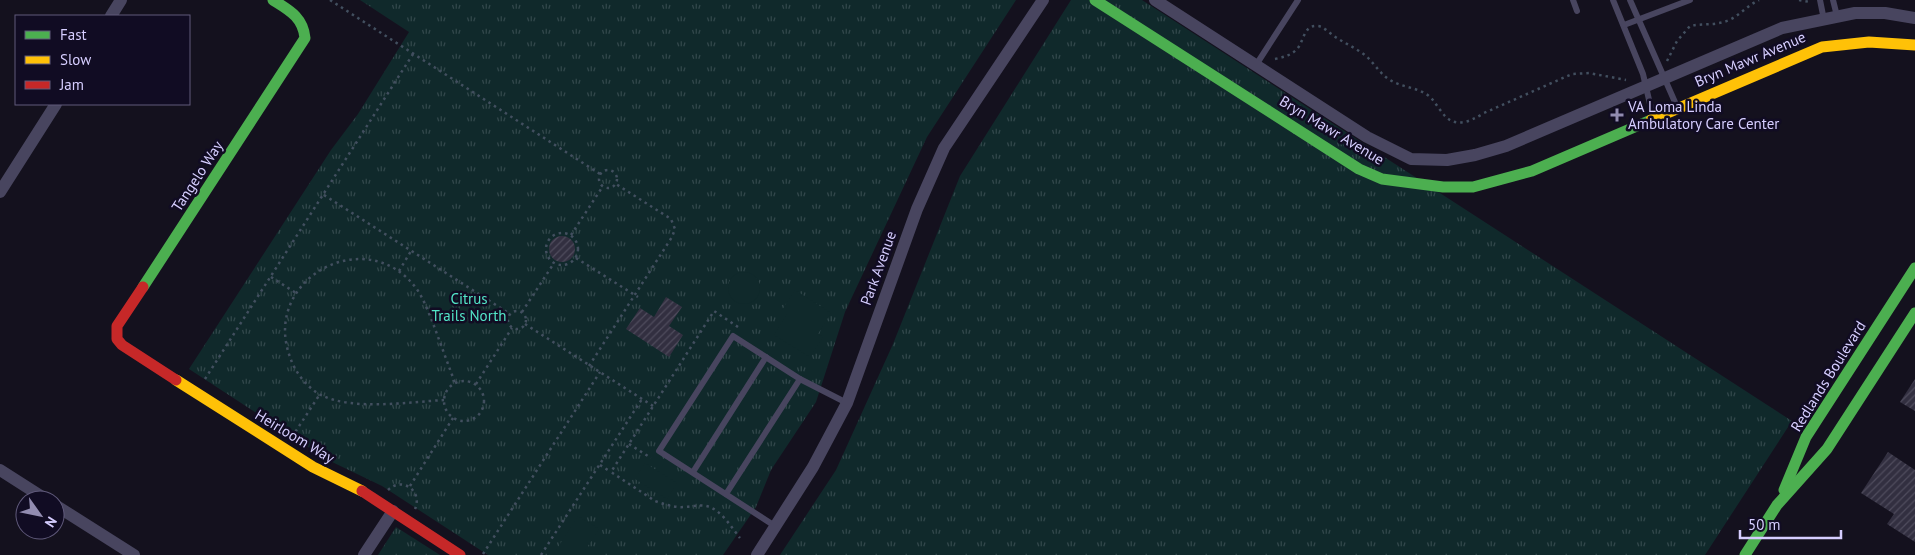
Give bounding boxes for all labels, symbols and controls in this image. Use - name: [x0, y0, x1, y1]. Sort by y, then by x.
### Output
- legend: [15, 15, 190, 105]
- text: Fast: [60, 25, 87, 44]
- street label: Bryn Mawr Avenue: [1692, 27, 1808, 91]
- text: Slow: [60, 50, 91, 69]
- text: Jam: [59, 75, 84, 94]
- street label: Bryn Mawr Avenue: [1276, 91, 1388, 169]
- place label: VA Loma Linda Ambulatory Care Center: [1627, 97, 1779, 133]
- marker: VA Loma Linda Ambulatory Care Center: [1610, 108, 1624, 122]
- street label: Tangelo Way: [167, 137, 227, 215]
- street label: Park Avenue: [856, 228, 900, 308]
- park label: Citrus Trails North: [432, 289, 507, 325]
- street label: Redlands Boulevard: [1786, 317, 1870, 435]
- street label: Heirloom Way: [252, 405, 338, 467]
- north arrow: [15, 490, 65, 540]
- scale bar: [1740, 508, 1841, 540]
- text: N: [41, 513, 61, 531]
- text: 50 m: [1748, 515, 1781, 534]

